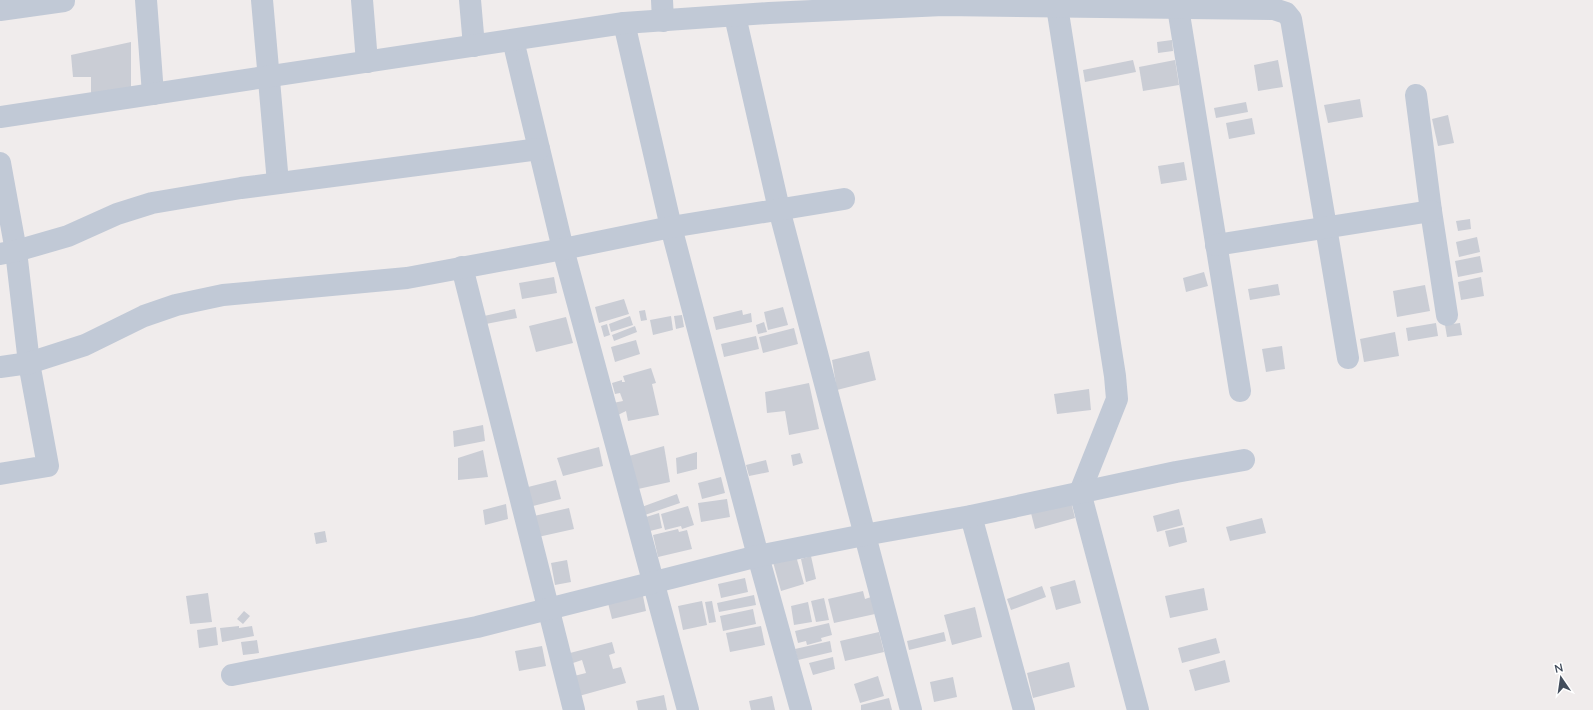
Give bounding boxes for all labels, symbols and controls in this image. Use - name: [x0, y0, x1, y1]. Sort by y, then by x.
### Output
- north arrow: [1541, 658, 1581, 698]
- text: N: [1553, 660, 1564, 675]

